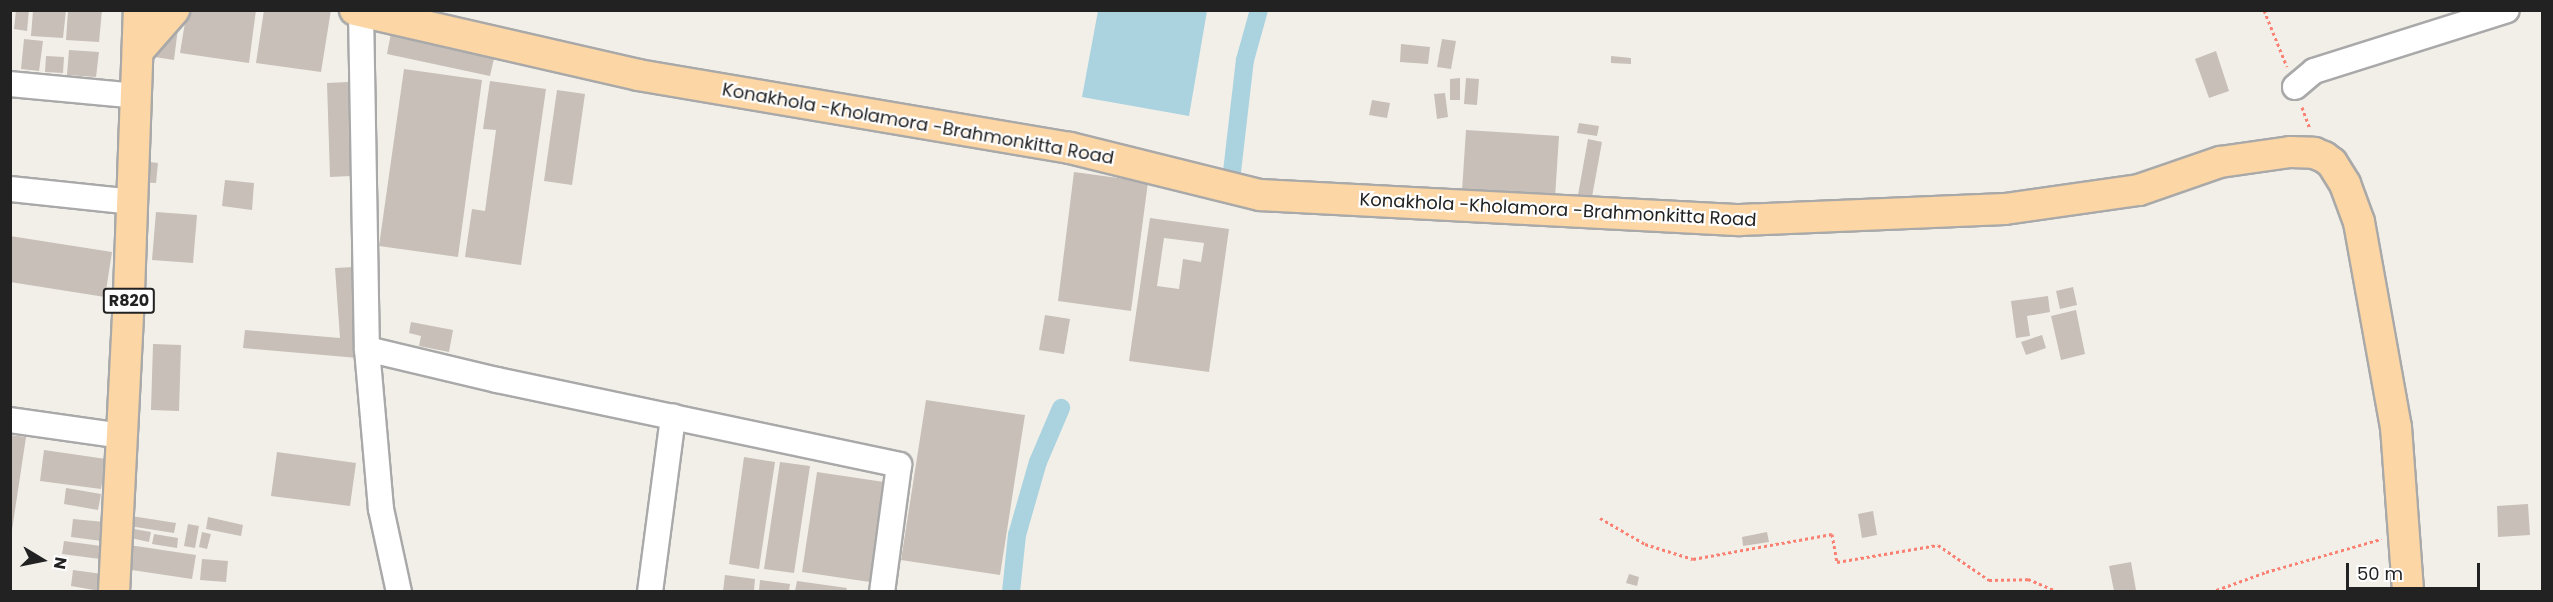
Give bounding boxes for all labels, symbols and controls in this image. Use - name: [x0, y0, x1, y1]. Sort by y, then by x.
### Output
- street label: Konakhola -Kholamora -Brahmonkitta Road: [720, 79, 1116, 169]
- street label: Konakhola -Kholamora -Brahmonkitta Road: [1359, 189, 1757, 231]
- road number: R820: [102, 288, 156, 314]
- north arrow: [12, 530, 72, 590]
- scale bar: [2349, 551, 2482, 589]
- text: N: [48, 555, 73, 571]
- text: 50 m: [2357, 561, 2403, 586]

